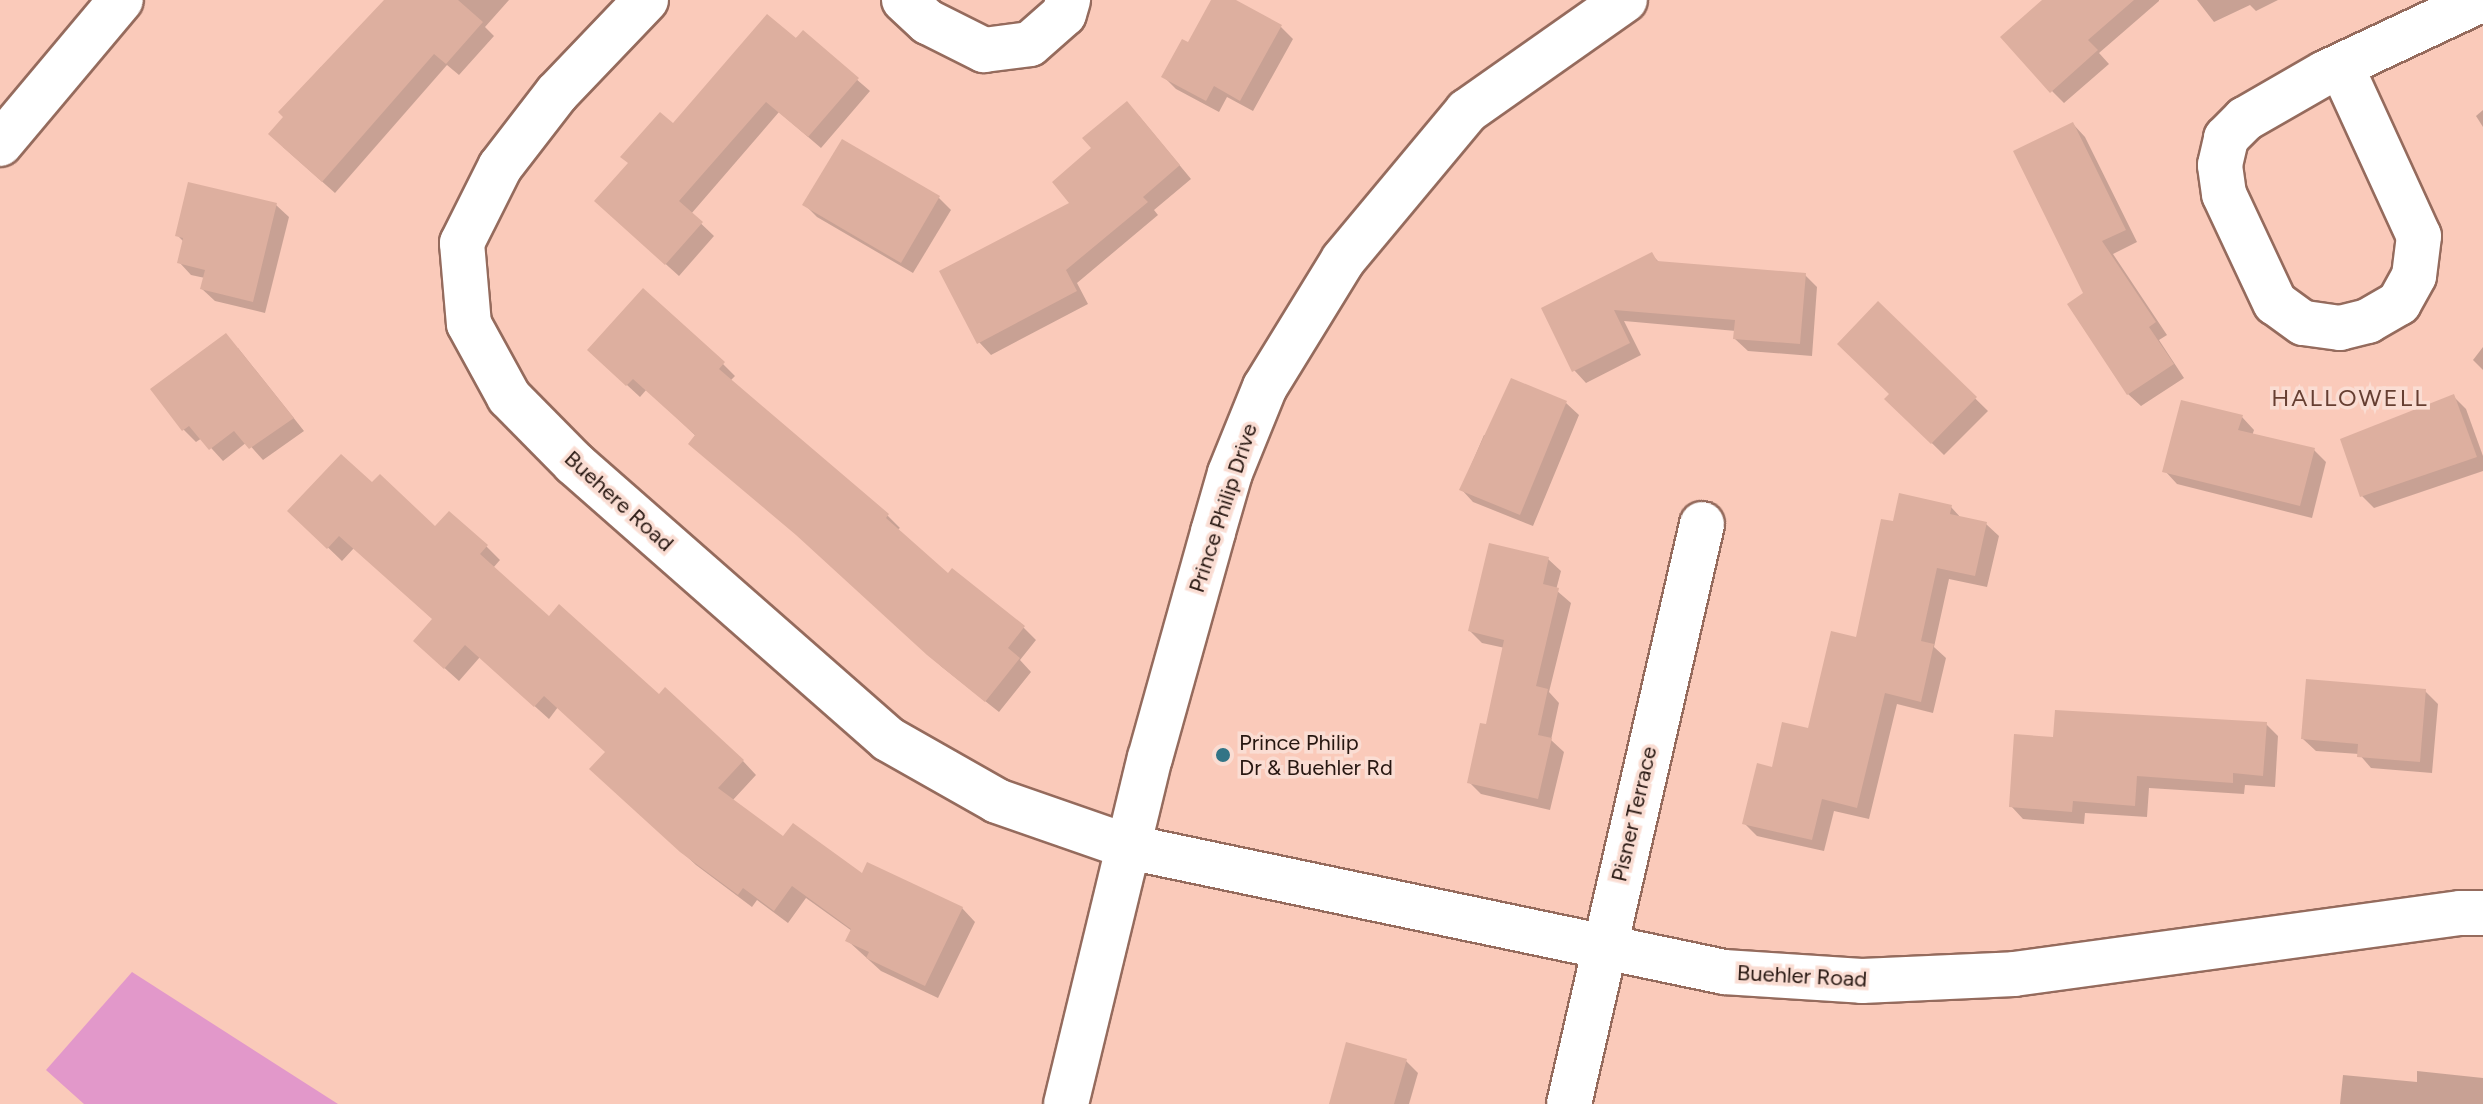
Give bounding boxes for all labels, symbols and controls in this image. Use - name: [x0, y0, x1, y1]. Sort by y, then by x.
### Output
- district label: HALLOWELL: [2271, 384, 2429, 412]
- street label: Prince Philip Drive: [1183, 420, 1263, 596]
- street label: Buehere Road: [559, 445, 679, 557]
- place label: Prince Philip Dr & Buehler Rd: [1239, 729, 1393, 780]
- street label: Pisner Terrace: [1606, 744, 1662, 884]
- marker: Prince Philip Dr & Buehler Rd: [1214, 746, 1232, 764]
- street label: Buehler Road: [1736, 959, 1868, 993]

